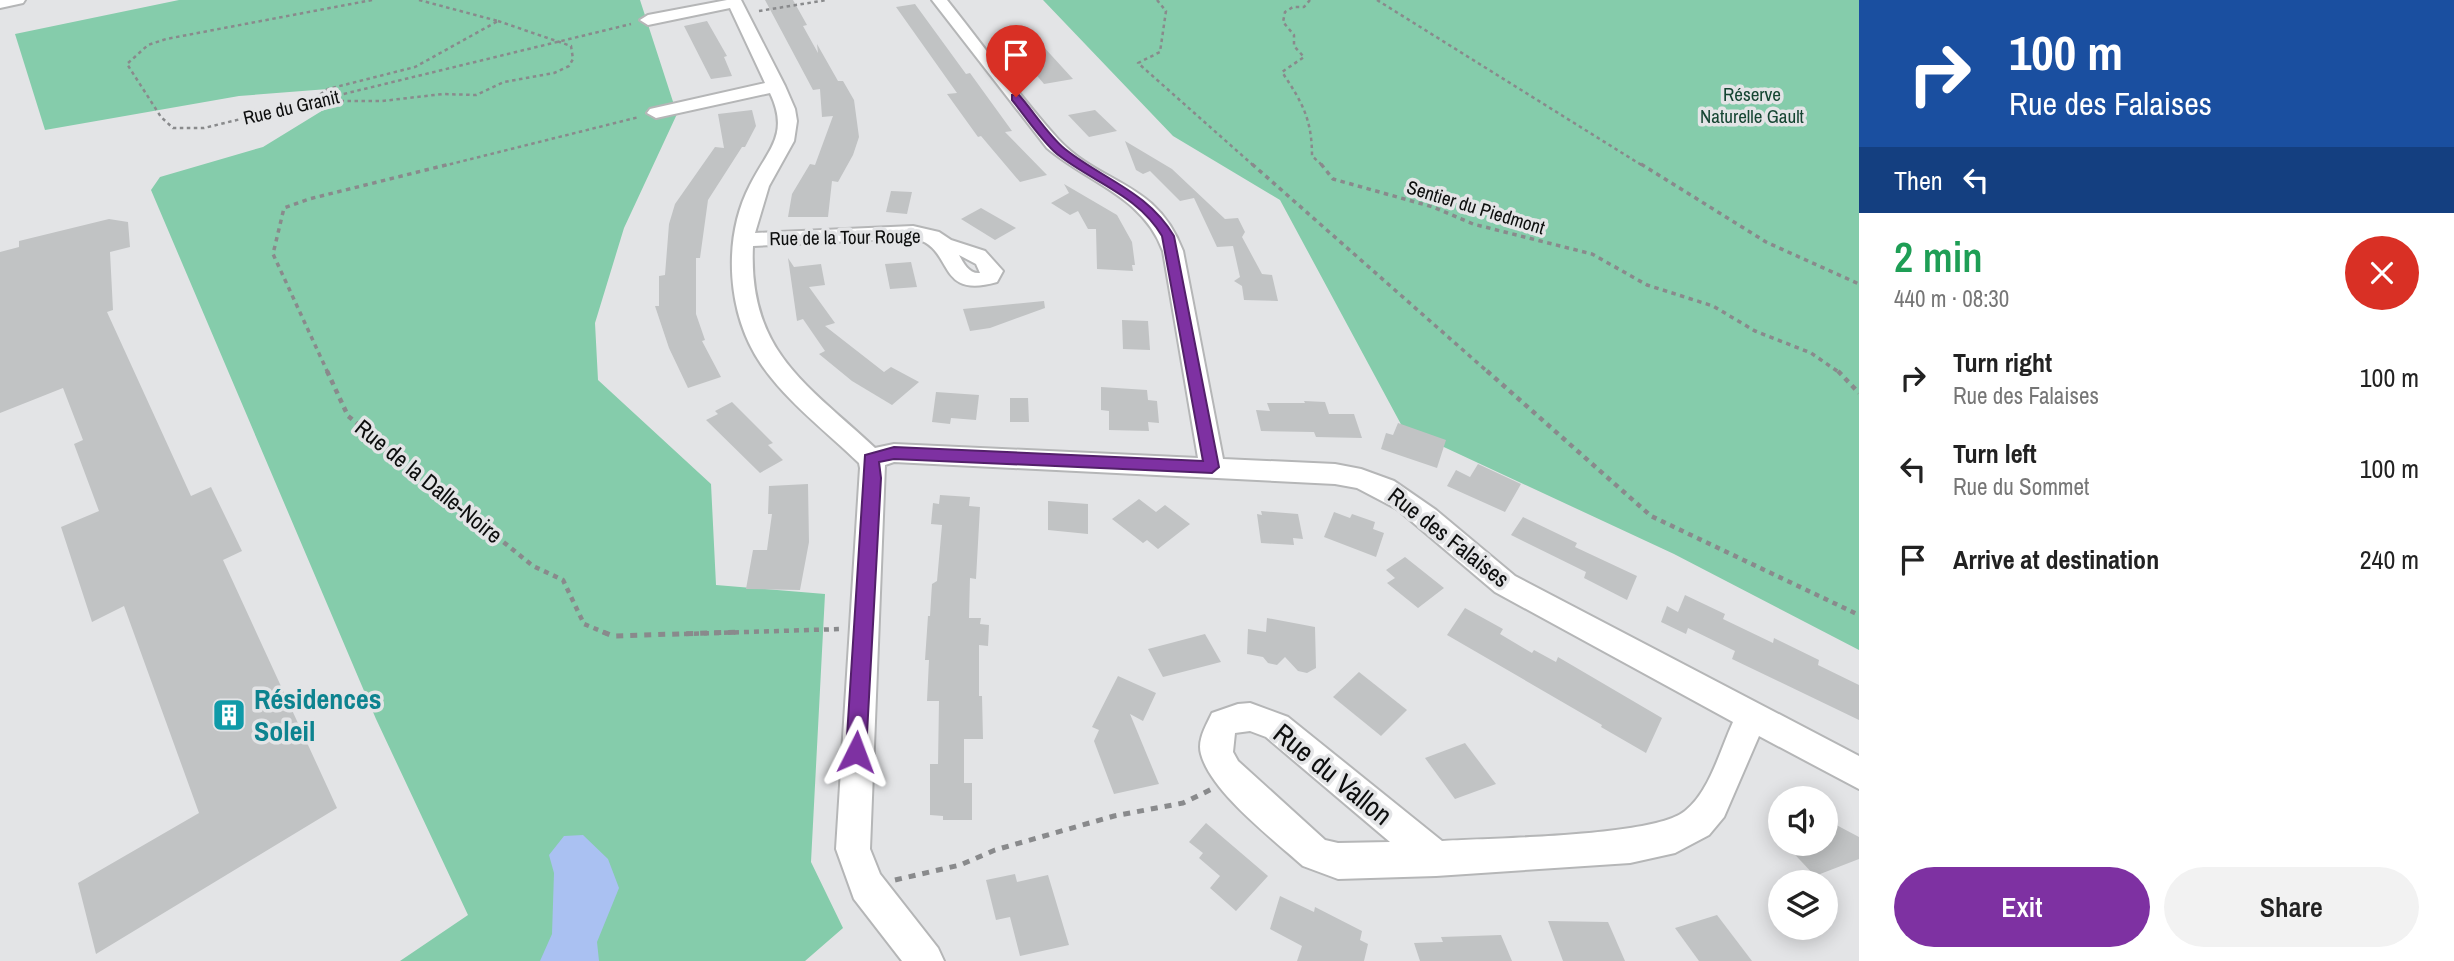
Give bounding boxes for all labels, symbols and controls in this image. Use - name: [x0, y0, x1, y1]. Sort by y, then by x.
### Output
- text: 100 m: [2009, 19, 2123, 85]
- pin: [986, 25, 1046, 97]
- icon: right: [1894, 28, 1985, 119]
- icon: arrive: [997, 36, 1035, 74]
- park label: Réserve Naturelle Gault: [1700, 81, 1805, 129]
- text: Rue des Falaises: [2009, 82, 2212, 125]
- street label: Rue du Granit: [240, 83, 342, 131]
- icon: left: [1957, 161, 1995, 199]
- text: Then: [1894, 163, 1943, 198]
- street label: Sentier du Piedmont: [1404, 174, 1549, 241]
- street label: Rue de la Tour Rouge: [769, 223, 921, 251]
- text: 2 min: [1894, 229, 1983, 285]
- button: close: [2345, 236, 2419, 310]
- text: 440 m · 08:30: [1894, 283, 2009, 314]
- text: Turn right: [1953, 345, 2052, 380]
- icon: right: [1894, 359, 1932, 397]
- text: 100 m: [2360, 360, 2419, 395]
- text: Rue des Falaises: [1953, 380, 2099, 411]
- street label: Rue de la Dalle-Noire: [349, 412, 509, 550]
- text: Turn left: [1953, 436, 2037, 471]
- icon: left: [1894, 450, 1932, 488]
- text: 100 m: [2360, 451, 2419, 486]
- text: Rue du Sommet: [1953, 471, 2089, 502]
- street label: Rue des Falaises: [1382, 480, 1516, 594]
- icon: arrive: [1894, 541, 1932, 579]
- text: Arrive at destination: [1953, 542, 2159, 577]
- text: 240 m: [2360, 542, 2419, 577]
- place label: Résidences Soleil: [254, 680, 382, 750]
- building icon: Résidences Soleil: [210, 696, 248, 734]
- street label: Rue du Vallon: [1266, 714, 1400, 834]
- position arrow: [819, 715, 893, 789]
- map controls: [1768, 786, 1838, 940]
- button: sound: [1768, 786, 1838, 856]
- button: Exit: [1894, 867, 2150, 947]
- button: Share: [2164, 867, 2419, 947]
- button: layers: [1768, 870, 1838, 940]

